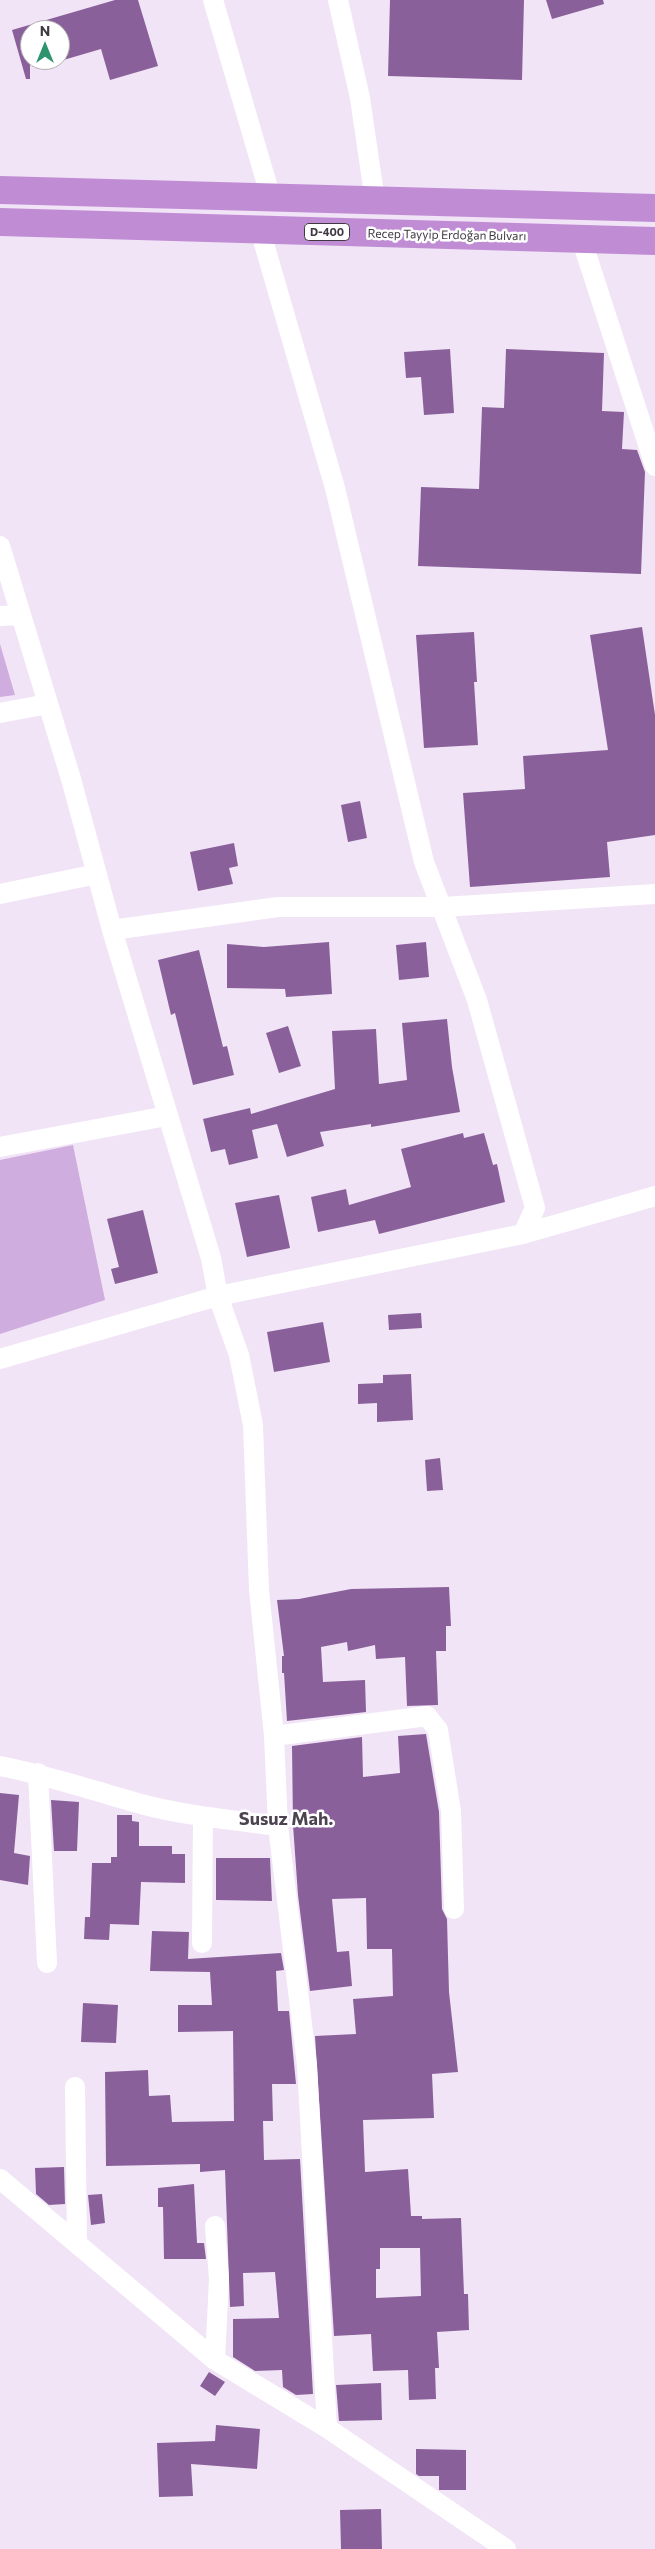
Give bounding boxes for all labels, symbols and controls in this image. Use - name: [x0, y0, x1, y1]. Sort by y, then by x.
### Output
- north arrow: [20, 20, 70, 70]
- text: N: [40, 22, 50, 39]
- road number: D-400: [304, 223, 350, 240]
- street label: Recep Tayyip Erdoğan Bulvarı: [368, 226, 526, 244]
- district label: Susuz Mah.: [239, 1808, 333, 1830]

